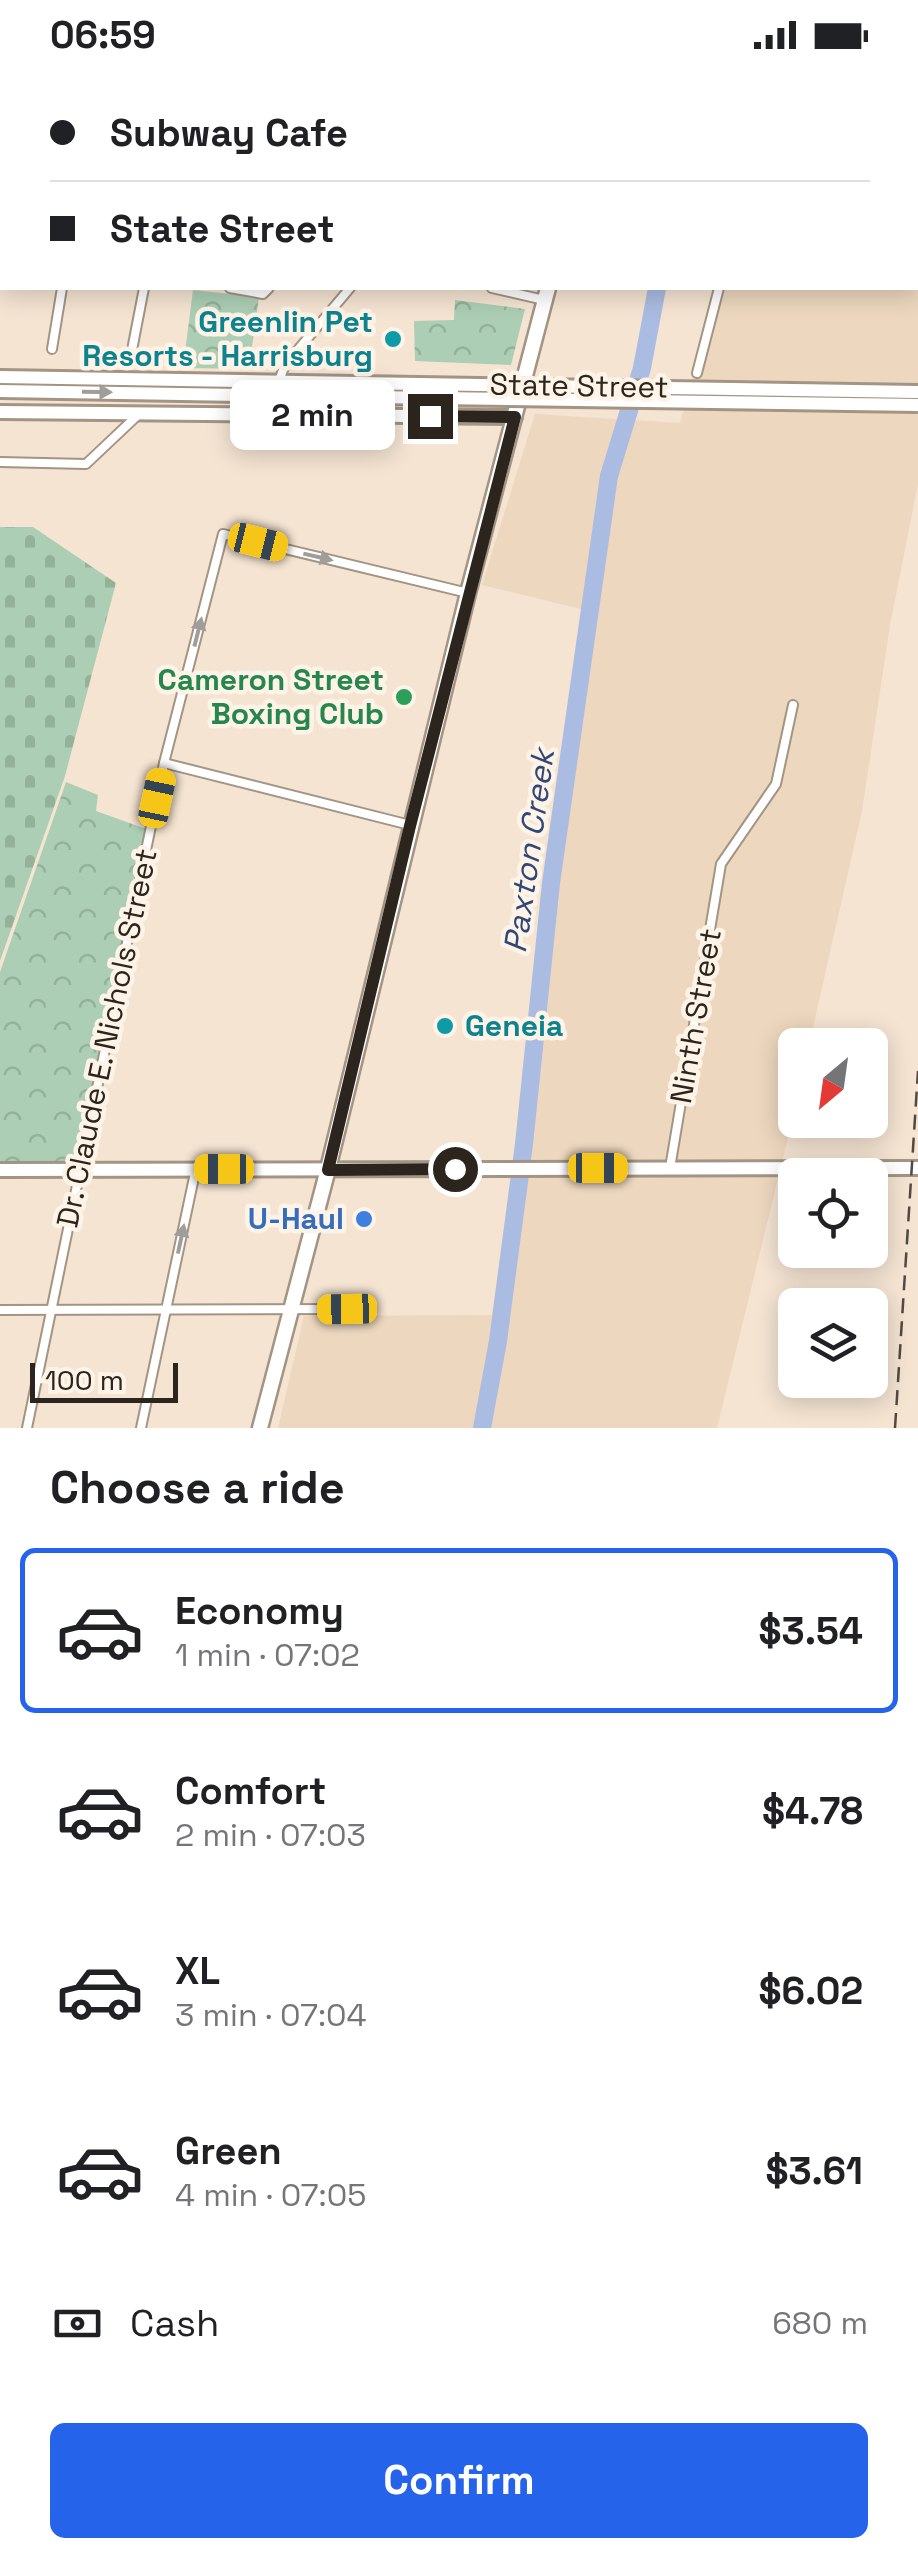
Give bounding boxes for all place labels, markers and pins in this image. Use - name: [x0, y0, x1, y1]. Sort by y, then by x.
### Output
- place label: Greenlin Pet Resorts - Harrisburg: [82, 302, 373, 375]
- marker: Greenlin Pet Resorts - Harrisburg: [382, 328, 404, 350]
- place label: Cameron Street Boxing Club: [158, 660, 384, 733]
- marker: Cameron Street Boxing Club: [393, 686, 415, 708]
- place label: Geneia: [465, 1006, 563, 1045]
- marker: Geneia: [434, 1015, 456, 1037]
- place label: U-Haul: [248, 1199, 344, 1238]
- marker: U-Haul: [353, 1208, 375, 1230]

